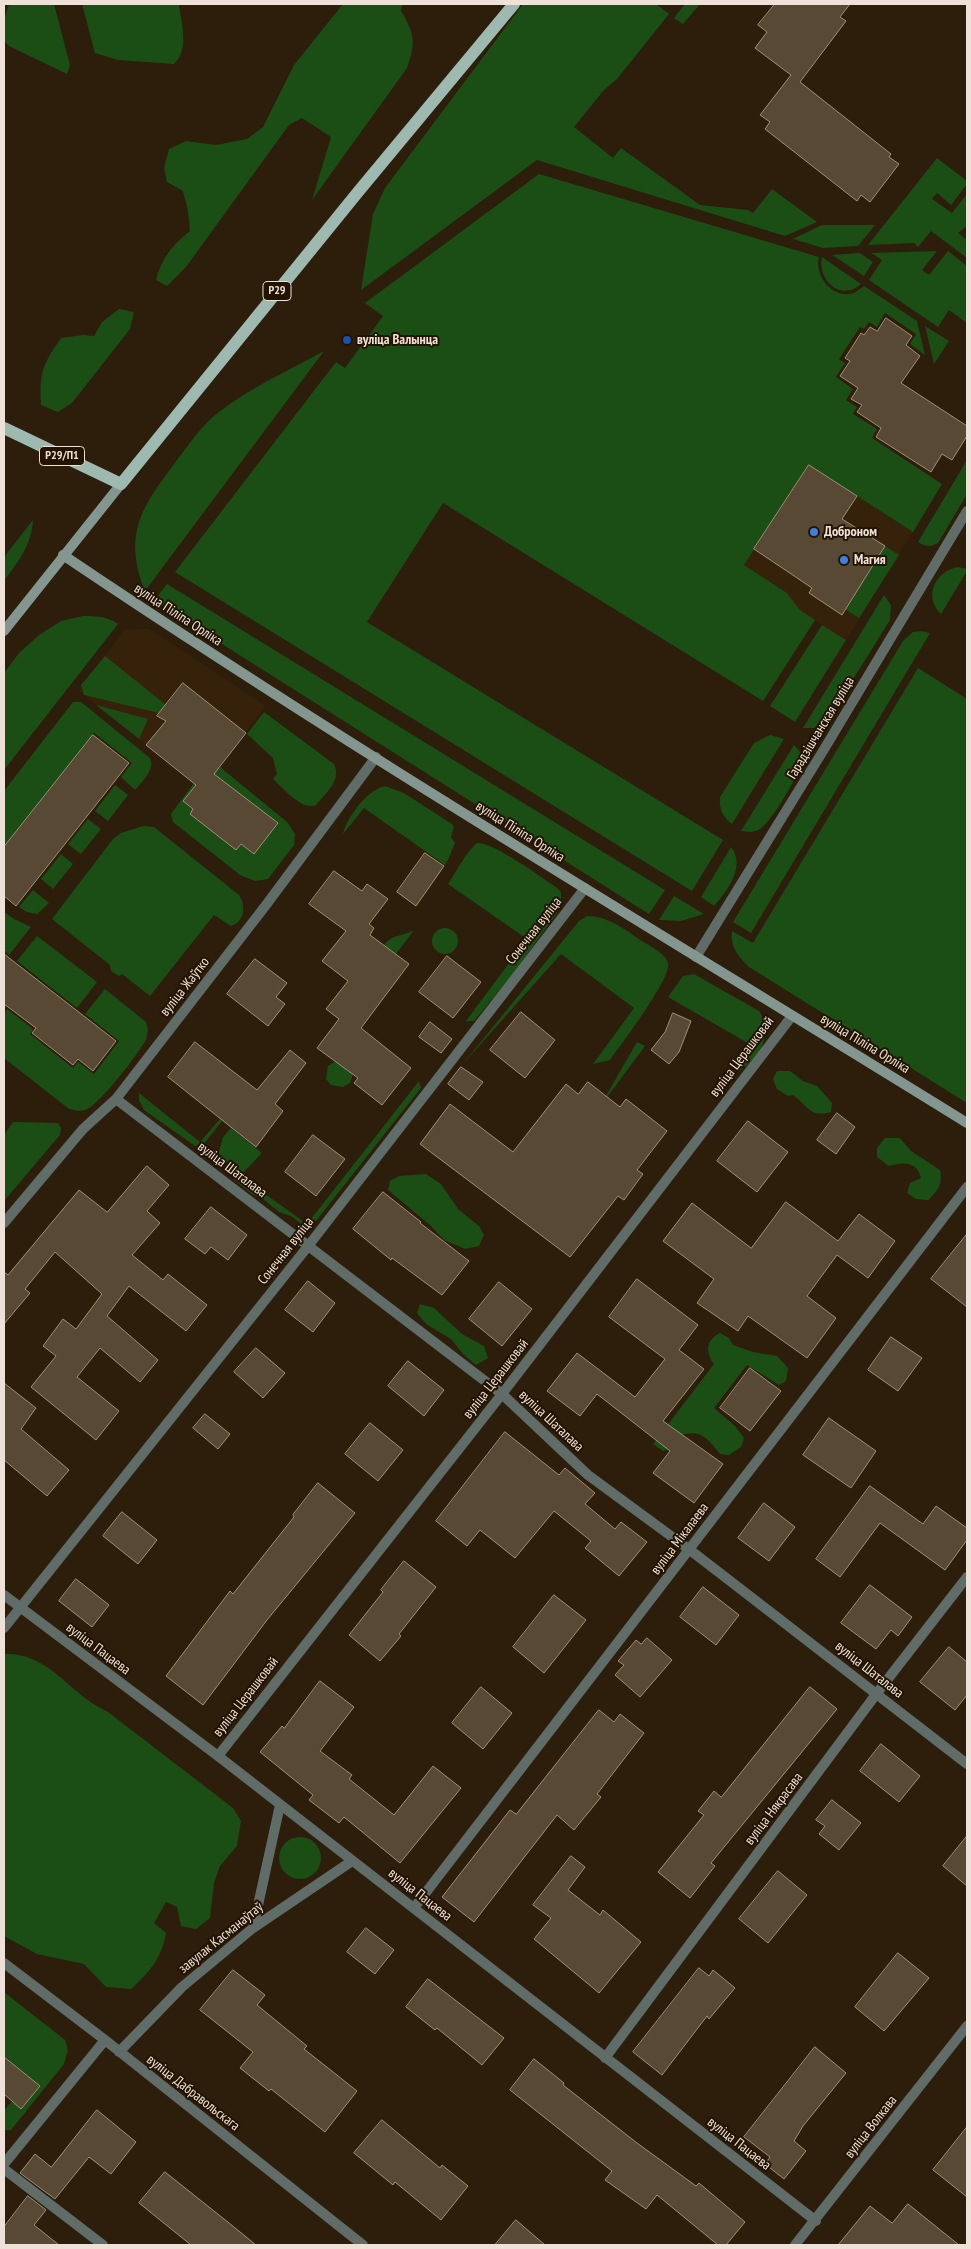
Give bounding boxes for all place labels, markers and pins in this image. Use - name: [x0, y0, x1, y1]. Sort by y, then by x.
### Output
- place label: вуліца Валынца: [357, 332, 438, 348]
- marker: вуліца Валынца: [341, 334, 353, 346]
- place label: Доброном: [824, 524, 877, 540]
- marker: Доброном: [808, 526, 820, 538]
- place label: Магия: [854, 552, 886, 568]
- marker: Магия: [838, 554, 850, 566]

